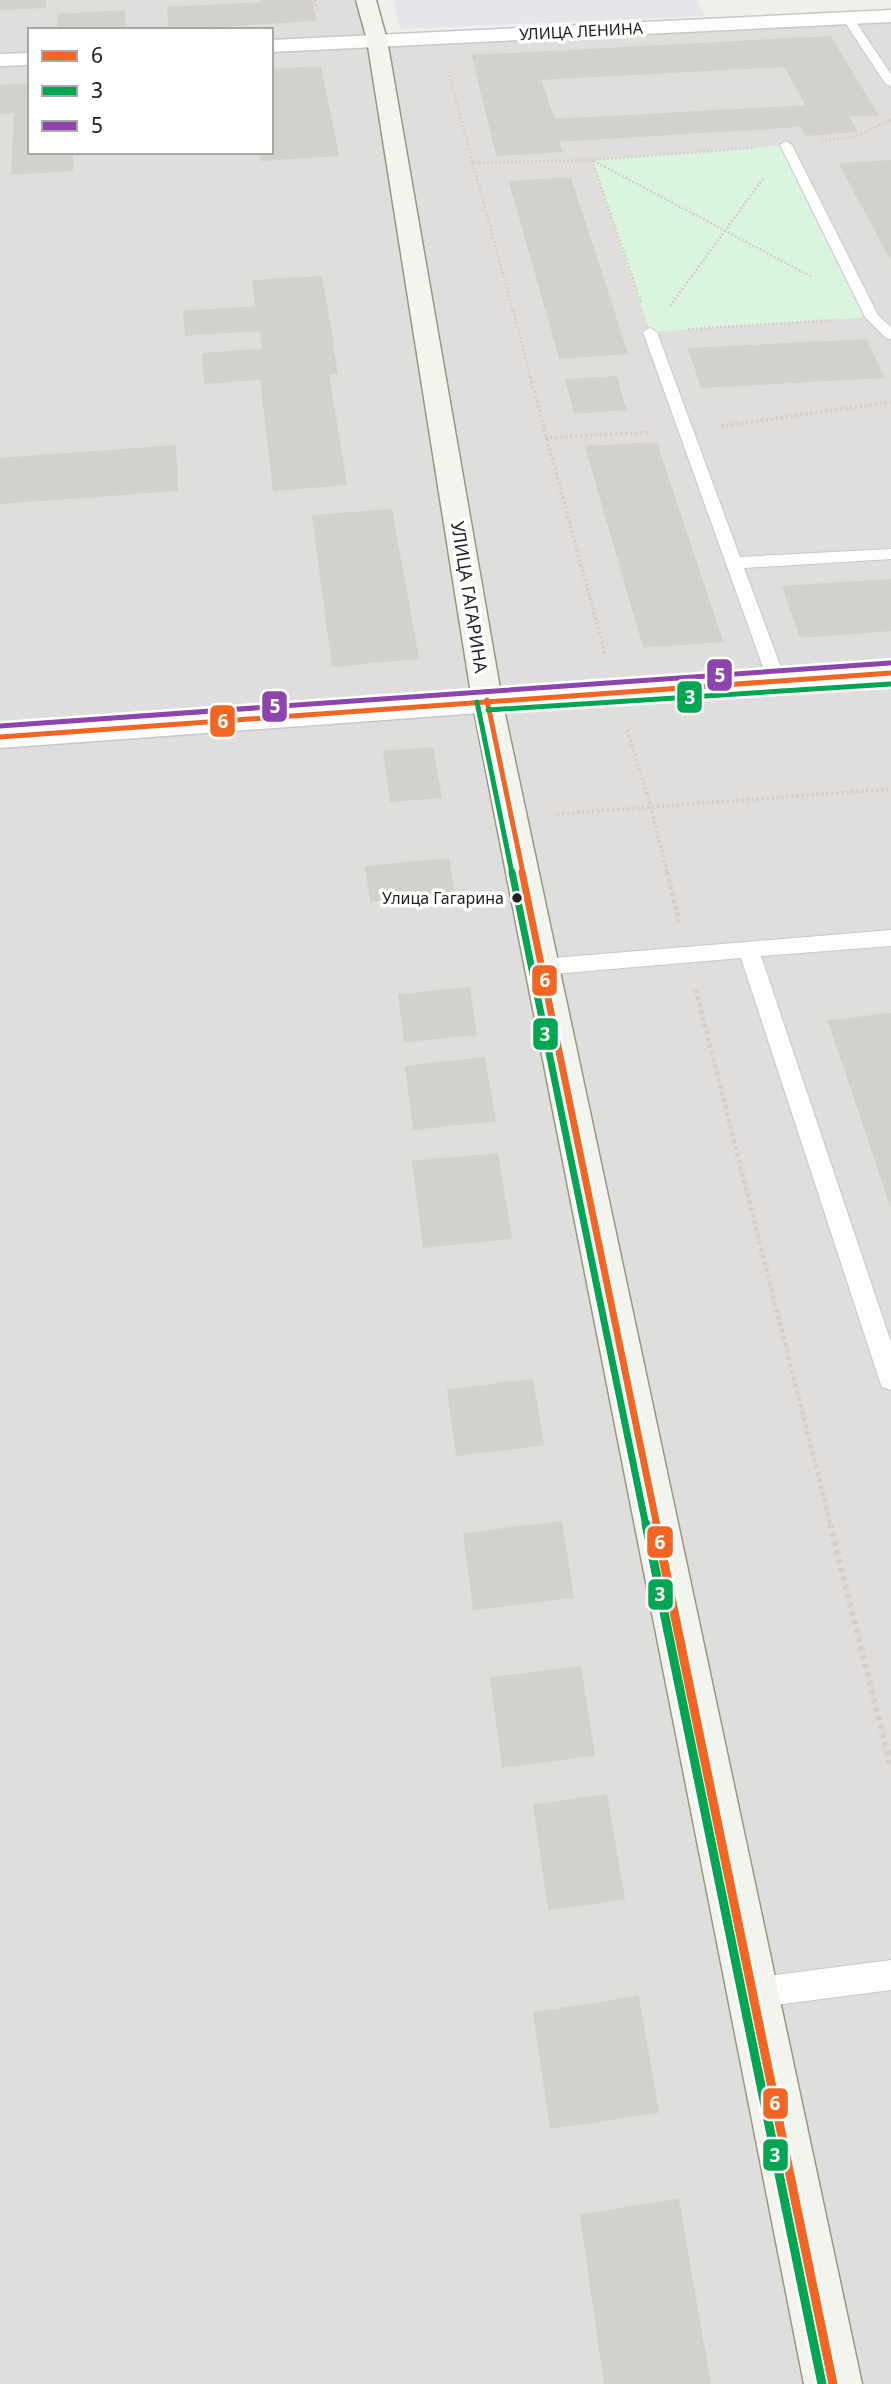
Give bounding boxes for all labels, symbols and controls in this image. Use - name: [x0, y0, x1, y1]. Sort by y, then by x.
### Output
- street label: УЛИЦА ЛЕНИНА: [518, 17, 644, 45]
- legend: [28, 28, 273, 154]
- text: 6: [91, 41, 103, 69]
- text: 3: [91, 76, 103, 104]
- text: 5: [91, 111, 103, 139]
- street label: УЛИЦА ГАГАРИНА: [446, 519, 494, 675]
- line badge: 5: [706, 658, 733, 692]
- text: 5: [715, 662, 725, 688]
- line badge: 3: [676, 680, 703, 714]
- text: 3: [685, 684, 696, 710]
- line badge: 5: [261, 690, 288, 723]
- text: 5: [270, 693, 280, 719]
- line badge: 6: [209, 704, 236, 738]
- text: 6: [218, 708, 229, 734]
- place label: Улица Гагарина: [382, 887, 504, 909]
- marker: Улица Гагарина: [510, 891, 524, 905]
- line badge: 6: [531, 964, 558, 997]
- text: 6: [540, 967, 551, 993]
- line badge: 3: [532, 1017, 559, 1051]
- text: 3: [540, 1021, 551, 1047]
- line badge: 6: [646, 1525, 674, 1559]
- text: 6: [655, 1529, 666, 1555]
- line badge: 3: [647, 1578, 674, 1611]
- text: 3: [655, 1581, 666, 1607]
- line badge: 6: [762, 2087, 789, 2120]
- text: 6: [770, 2090, 781, 2116]
- line badge: 3: [762, 2138, 789, 2172]
- text: 3: [770, 2142, 781, 2168]

